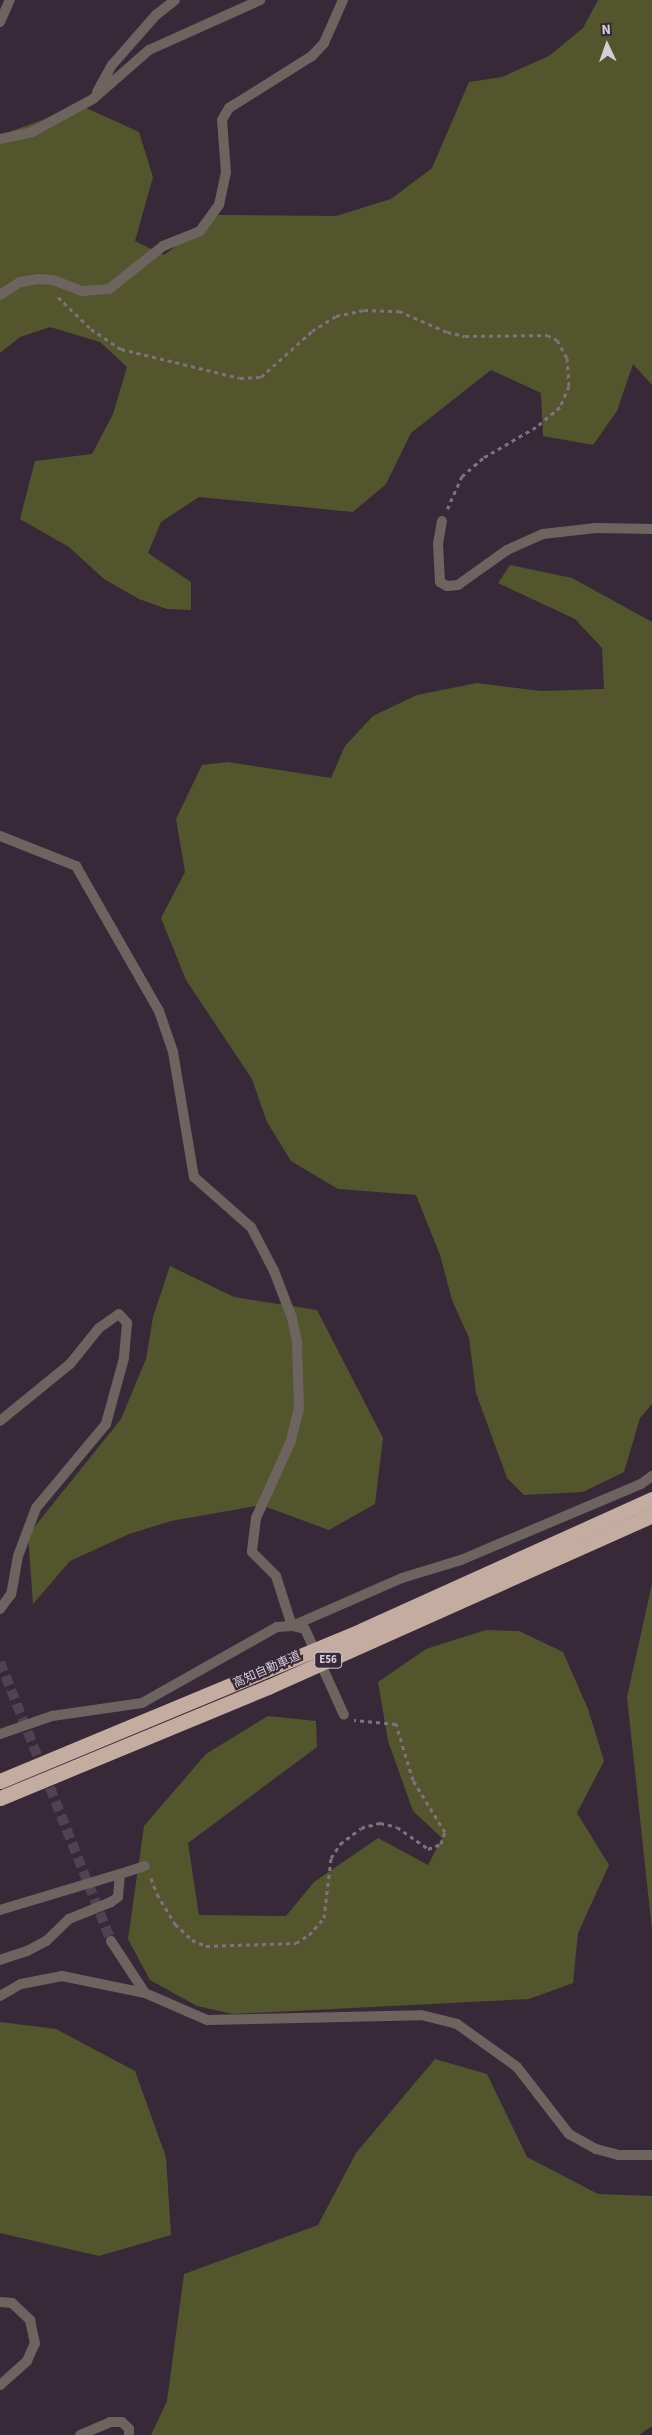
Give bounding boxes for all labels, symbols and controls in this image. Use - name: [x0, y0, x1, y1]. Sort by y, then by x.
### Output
- north arrow: [582, 20, 632, 70]
- text: N: [601, 20, 611, 40]
- street label: 高知自動車道: [231, 1649, 303, 1691]
- road number: E56: [313, 1652, 343, 1668]

